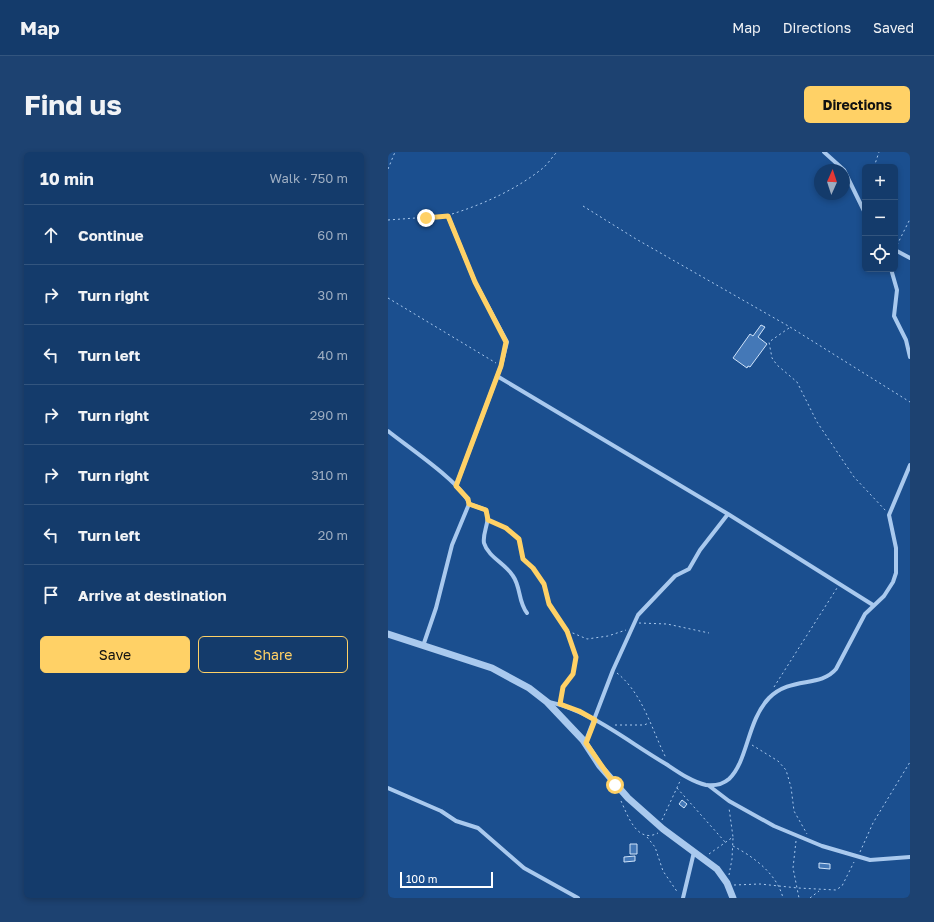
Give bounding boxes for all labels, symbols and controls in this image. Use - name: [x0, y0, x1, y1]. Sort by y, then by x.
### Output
- text: Map: [20, 16, 60, 39]
- text: Map: [732, 19, 761, 36]
- text: Directions: [783, 19, 851, 36]
- text: Saved: [873, 19, 914, 36]
- button: Directions: [804, 86, 910, 123]
- text: Find us: [24, 88, 122, 121]
- north arrow: [814, 164, 850, 200]
- map controls: [862, 164, 898, 272]
- button: +: [862, 164, 898, 200]
- text: 10 min: [40, 168, 94, 189]
- text: Walk · 750 m: [270, 170, 348, 186]
- button: −: [862, 200, 898, 236]
- route end: [417, 209, 435, 227]
- icon: ahead: [40, 224, 62, 246]
- text: Continue: [78, 226, 144, 244]
- text: 60 m: [317, 227, 348, 243]
- button: locate: [862, 236, 898, 272]
- icon: right: [40, 284, 62, 306]
- text: Turn right: [78, 286, 149, 304]
- text: 30 m: [318, 287, 348, 303]
- icon: left: [40, 344, 62, 366]
- text: Turn left: [78, 346, 140, 364]
- text: 40 m: [317, 347, 348, 363]
- icon: right: [40, 404, 62, 426]
- text: Turn right: [78, 406, 149, 424]
- text: 290 m: [310, 407, 348, 423]
- icon: right: [40, 464, 62, 486]
- text: Turn right: [78, 466, 149, 484]
- text: 310 m: [311, 467, 348, 483]
- icon: left: [40, 524, 62, 546]
- text: Turn left: [78, 526, 140, 544]
- text: 20 m: [318, 527, 348, 543]
- icon: arrive: [40, 584, 62, 606]
- text: Arrive at destination: [78, 586, 227, 604]
- button: Save: [40, 636, 190, 673]
- button: Share: [198, 636, 348, 673]
- route start: [606, 776, 624, 794]
- scale bar: [400, 870, 493, 889]
- text: 100 m: [406, 872, 437, 885]

